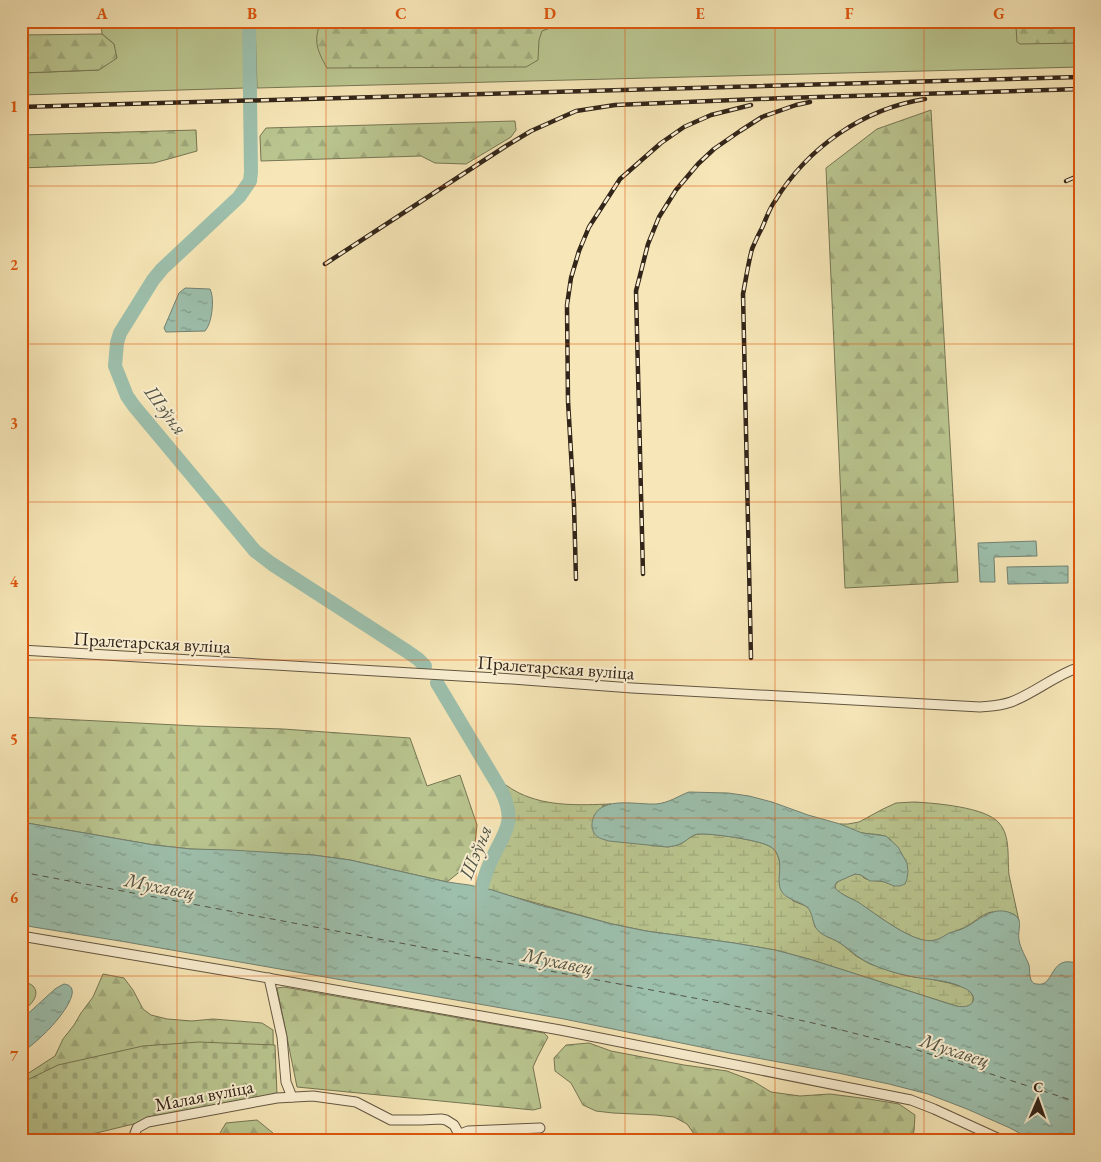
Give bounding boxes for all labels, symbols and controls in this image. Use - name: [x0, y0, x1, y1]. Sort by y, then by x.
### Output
- text: A: [95, 3, 108, 24]
- text: B: [247, 3, 257, 24]
- text: C: [395, 3, 407, 24]
- text: D: [544, 3, 556, 24]
- text: E: [695, 3, 705, 24]
- text: F: [845, 3, 854, 24]
- text: G: [993, 3, 1005, 24]
- text: 1: [10, 96, 18, 117]
- text: 2: [10, 254, 19, 275]
- water label: Шэўня: [138, 379, 193, 440]
- text: 3: [10, 413, 18, 434]
- text: 4: [10, 571, 19, 592]
- street label: Пралетарская вуліца: [73, 626, 232, 659]
- street label: Пралетарская вуліца: [477, 650, 636, 685]
- text: 5: [10, 729, 18, 750]
- water label: Шэўня: [452, 821, 498, 884]
- water label: Мухавец: [122, 866, 197, 906]
- text: 6: [10, 887, 19, 908]
- water label: Мухавец: [520, 941, 595, 981]
- water label: Мухавец: [916, 1026, 993, 1073]
- text: 7: [10, 1045, 19, 1066]
- street label: Малая вуліца: [153, 1074, 256, 1117]
- north arrow: [1014, 1074, 1064, 1124]
- text: С: [1033, 1078, 1044, 1096]

